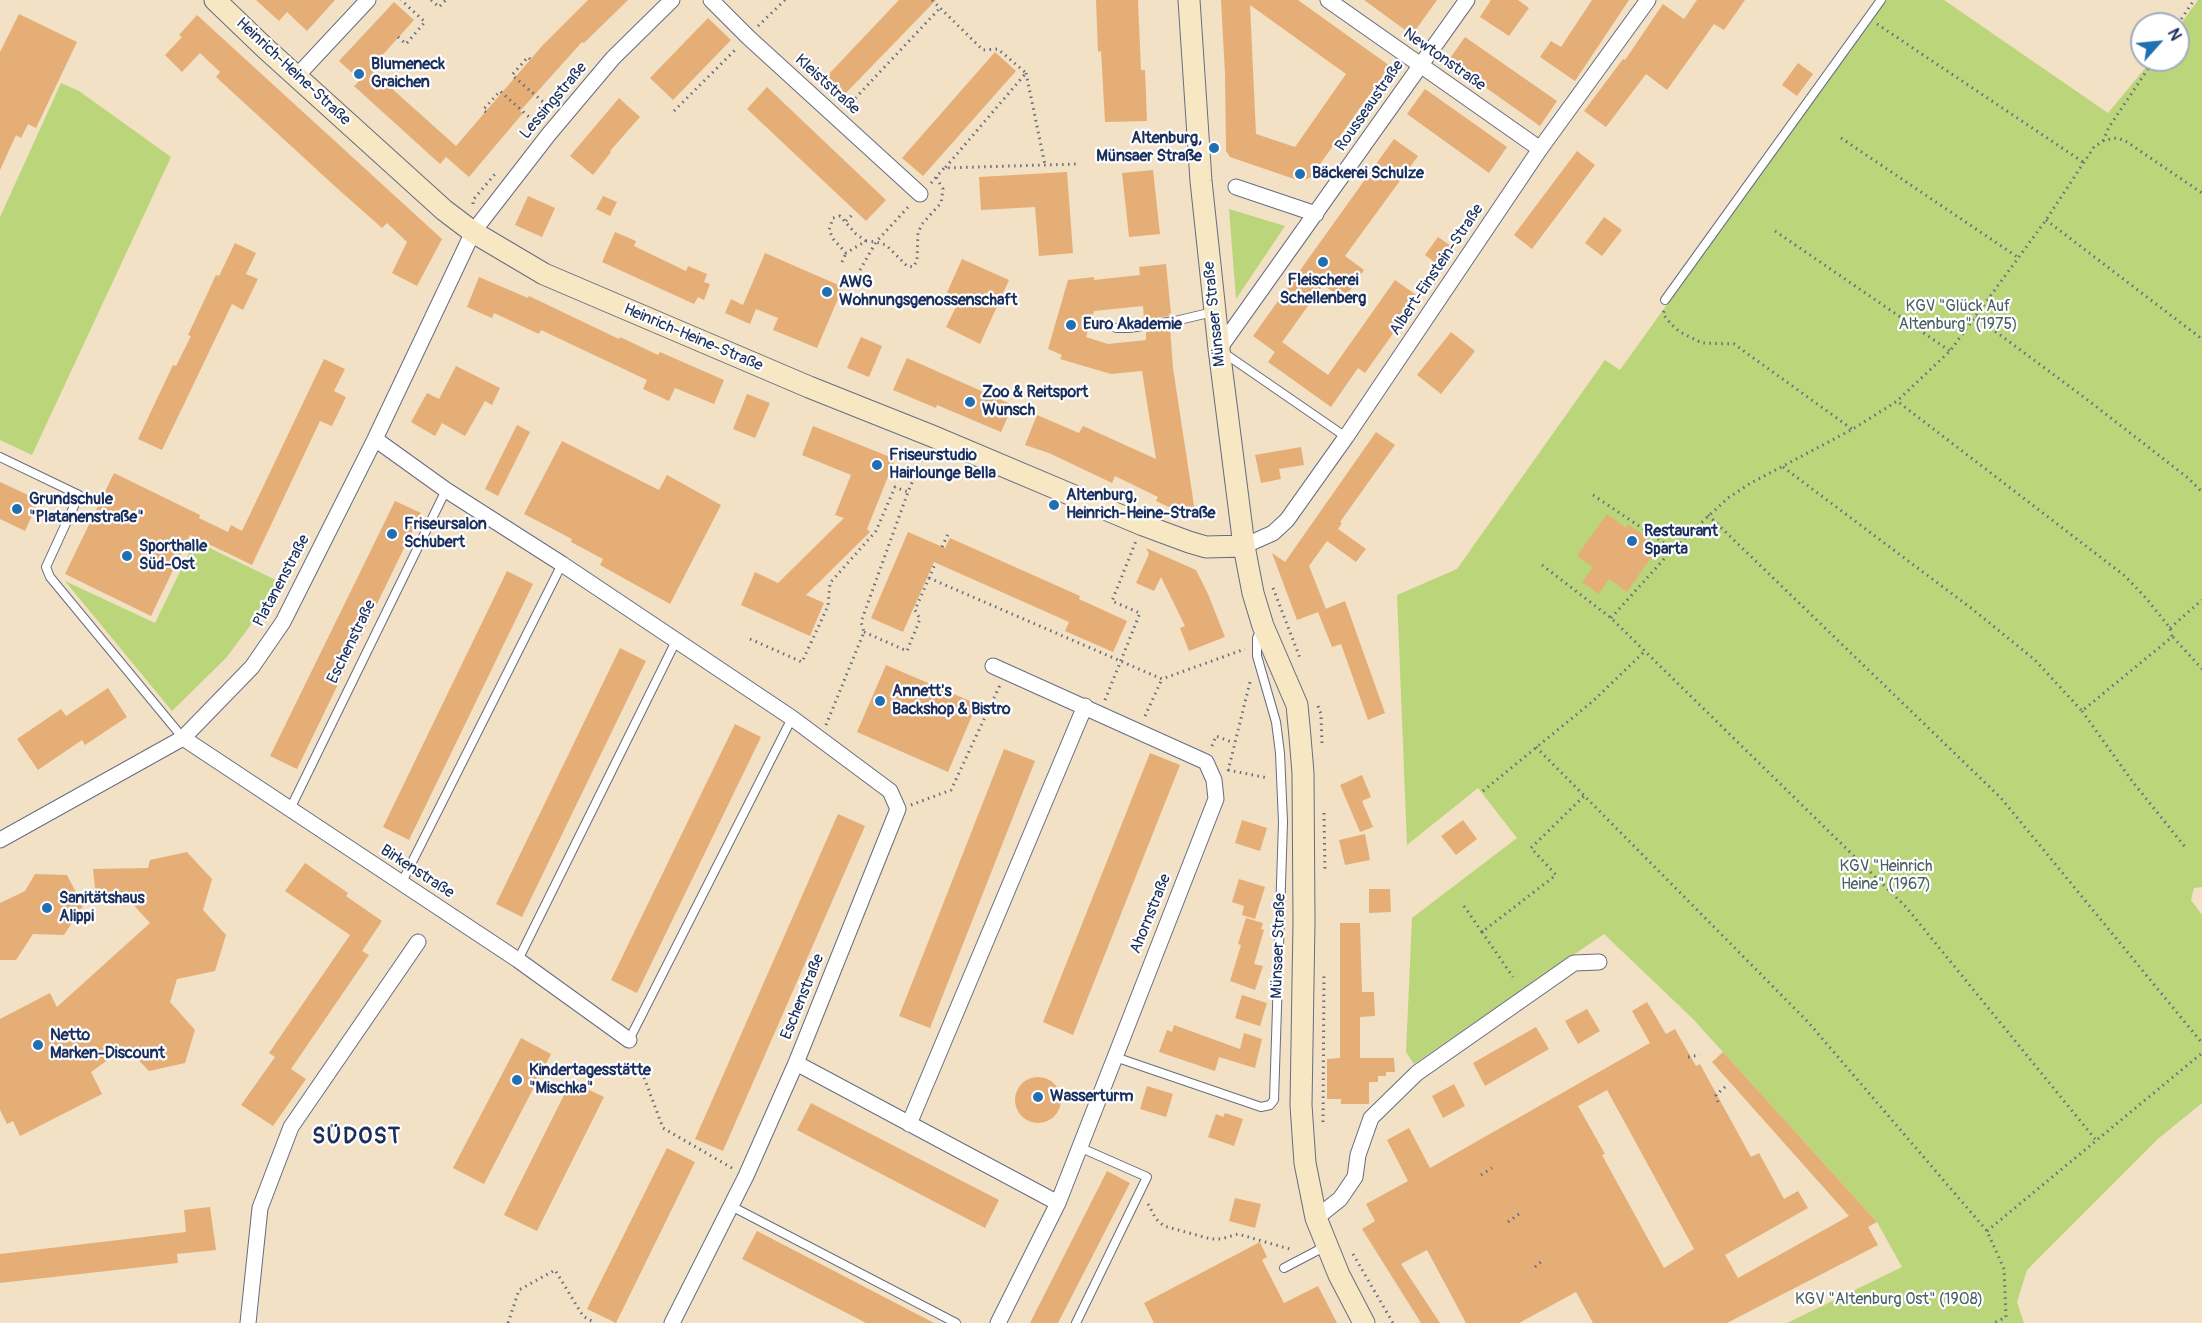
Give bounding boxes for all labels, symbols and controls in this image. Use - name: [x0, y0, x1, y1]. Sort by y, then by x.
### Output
- north arrow: [2130, 12, 2190, 72]
- street label: Heinrich-Heine-Straße: [232, 14, 354, 130]
- street label: Newtonstraße: [1399, 24, 1489, 96]
- text: N: [2163, 25, 2186, 44]
- street label: Kleiststraße: [790, 51, 864, 119]
- place label: Blumeneck Graichen: [371, 55, 445, 93]
- street label: Rousseaustraße: [1332, 57, 1408, 155]
- street label: Lessingstraße: [516, 59, 592, 143]
- marker: Blumeneck Graichen: [352, 67, 366, 81]
- place label: Altenburg, Münsaer Straße: [1096, 129, 1202, 167]
- marker: Altenburg, Münsaer Straße: [1207, 141, 1221, 155]
- place label: Bäckerei Schulze: [1312, 164, 1424, 184]
- marker: Bäckerei Schulze: [1293, 167, 1307, 181]
- street label: Albert-Einstein-Straße: [1386, 201, 1488, 339]
- marker: Fleischerei Schellenberg: [1316, 255, 1330, 269]
- street label: Münsaer Straße: [1200, 260, 1230, 368]
- place label: Fleischerei Schellenberg: [1280, 271, 1366, 309]
- place label: AWG Wohnungsgenossenschaft: [839, 273, 1017, 311]
- marker: AWG Wohnungsgenossenschaft: [820, 285, 834, 299]
- park label: KGV "Glück Auf Altenburg" (1975): [1898, 297, 2018, 335]
- street label: Heinrich-Heine-Straße: [620, 300, 766, 376]
- place label: Euro Akademie: [1083, 315, 1182, 335]
- marker: Euro Akademie: [1064, 318, 1078, 332]
- place label: Zoo & Reitsport Wunsch: [982, 383, 1088, 421]
- marker: Zoo & Reitsport Wunsch: [963, 395, 977, 409]
- place label: Friseurstudio Hairlounge Bella: [889, 446, 996, 484]
- marker: Friseurstudio Hairlounge Bella: [870, 458, 884, 472]
- place label: Altenburg, Heinrich-Heine-Straße: [1066, 486, 1215, 524]
- place label: Grundschule "Platanenstraße": [29, 490, 144, 528]
- marker: Altenburg, Heinrich-Heine-Straße: [1047, 498, 1061, 512]
- marker: Grundschule "Platanenstraße": [10, 502, 24, 516]
- place label: Friseursalon Schubert: [404, 515, 487, 553]
- place label: Restaurant Sparta: [1644, 522, 1718, 560]
- marker: Friseursalon Schubert: [385, 527, 399, 541]
- street label: Platanenstraße: [250, 532, 314, 630]
- marker: Restaurant Sparta: [1625, 534, 1639, 548]
- place label: Sporthalle Süd-Ost: [139, 537, 207, 575]
- marker: Sporthalle Süd-Ost: [120, 549, 134, 563]
- street label: Eschenstraße: [323, 597, 381, 687]
- place label: Annett's Backshop & Bistro: [892, 682, 1011, 720]
- marker: Annett's Backshop & Bistro: [873, 694, 887, 708]
- street label: Birkenstraße: [377, 841, 457, 903]
- park label: KGV "Heinrich Heine" (1967): [1839, 857, 1933, 895]
- street label: Ahornstraße: [1126, 871, 1176, 957]
- place label: Sanitätshaus Alippi: [59, 889, 145, 927]
- street label: Münsaer Straße: [1268, 893, 1290, 999]
- marker: Sanitätshaus Alippi: [40, 901, 54, 915]
- street label: Eschenstraße: [777, 951, 829, 1043]
- place label: Netto Marken-Discount: [50, 1026, 165, 1064]
- marker: Netto Marken-Discount: [31, 1038, 45, 1052]
- place label: Kindertagesstätte "Mischka": [529, 1061, 651, 1099]
- marker: Kindertagesstätte "Mischka": [510, 1073, 524, 1087]
- place label: Wasserturm: [1050, 1087, 1133, 1107]
- marker: Wasserturm: [1031, 1090, 1045, 1104]
- district label: SÜDOST: [312, 1124, 402, 1150]
- park label: KGV "Altenburg Ost" (1908): [1795, 1290, 1983, 1310]

